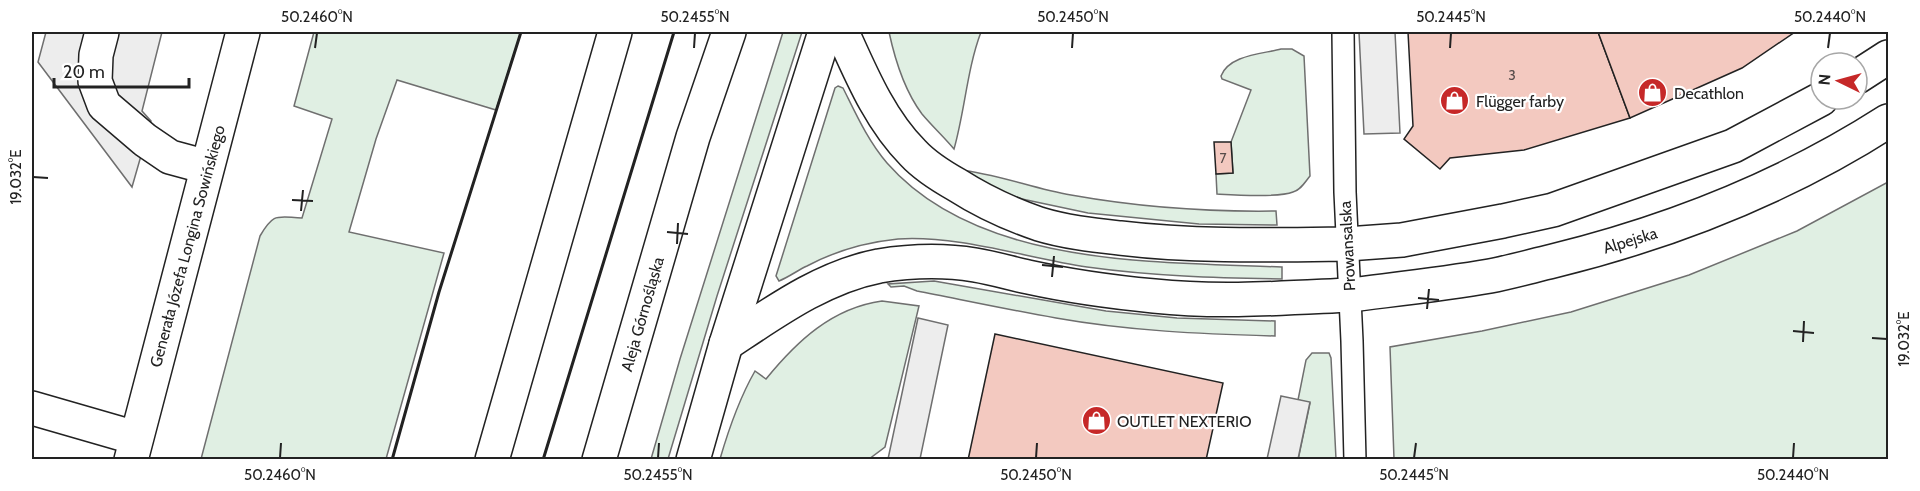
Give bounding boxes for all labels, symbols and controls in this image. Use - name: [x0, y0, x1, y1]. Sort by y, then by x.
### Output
- text: 50.2460°N: [281, 8, 353, 26]
- text: 50.2455°N: [660, 8, 730, 26]
- text: 50.2450°N: [1037, 8, 1109, 26]
- text: 50.2445°N: [1416, 8, 1486, 26]
- text: 50.2440°N: [1794, 8, 1866, 26]
- scale bar: [54, 51, 189, 89]
- north arrow: [1809, 51, 1869, 111]
- text: 20 m: [63, 61, 105, 83]
- house number: 3: [1508, 66, 1516, 84]
- text: N: [1815, 73, 1835, 86]
- shop icon: Decathlon: [1637, 77, 1669, 109]
- place label: Decathlon: [1674, 84, 1744, 103]
- shop icon: Flügger farby: [1439, 85, 1471, 117]
- place label: Flügger farby: [1476, 92, 1564, 111]
- street label: Generała Józefa Longina Sowińskiego: [146, 123, 229, 369]
- text: 19.032°E: [7, 149, 25, 205]
- house number: 7: [1219, 149, 1227, 167]
- street label: Prowansalska: [1336, 200, 1359, 292]
- street label: Alpejska: [1601, 223, 1660, 258]
- street label: Aleja Górnośląska: [617, 254, 668, 373]
- text: 19.032°E: [1895, 311, 1913, 367]
- shop icon: OUTLET NEXTERIO: [1080, 405, 1112, 437]
- place label: OUTLET NEXTERIO: [1117, 412, 1252, 431]
- text: 50.2460°N: [244, 466, 316, 484]
- text: 50.2455°N: [623, 466, 693, 484]
- text: 50.2450°N: [1000, 466, 1072, 484]
- text: 50.2445°N: [1379, 466, 1449, 484]
- text: 50.2440°N: [1757, 466, 1829, 484]

